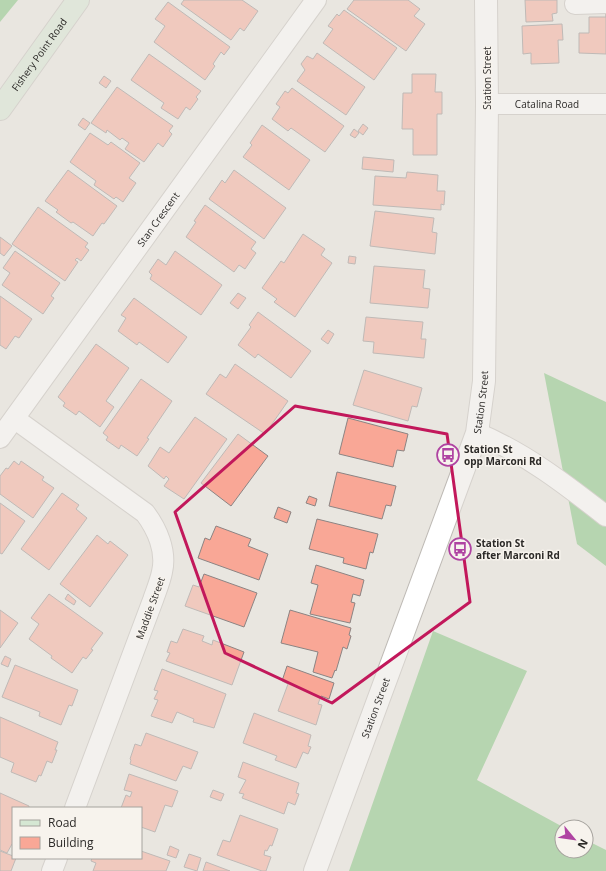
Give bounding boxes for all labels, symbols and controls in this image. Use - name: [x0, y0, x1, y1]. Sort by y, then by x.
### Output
- street label: Fishery Point Road: [8, 15, 70, 94]
- street label: Station Street: [480, 46, 494, 110]
- street label: Catalina Road: [515, 97, 579, 111]
- street label: Stan Crescent: [133, 189, 183, 249]
- street label: Station Street: [470, 370, 491, 435]
- bus stop icon: Station St opp Marconi Rd: [435, 442, 461, 468]
- place label: Station St opp Marconi Rd: [464, 442, 542, 468]
- bus stop icon: Station St after Marconi Rd: [447, 536, 473, 562]
- place label: Station St after Marconi Rd: [476, 536, 560, 562]
- street label: Maddie Street: [132, 574, 168, 641]
- street label: Station Street: [358, 675, 393, 740]
- legend: [12, 807, 142, 859]
- text: Road: [48, 814, 77, 831]
- north arrow: [554, 819, 594, 859]
- text: Building: [48, 834, 94, 851]
- text: N: [574, 837, 592, 852]

